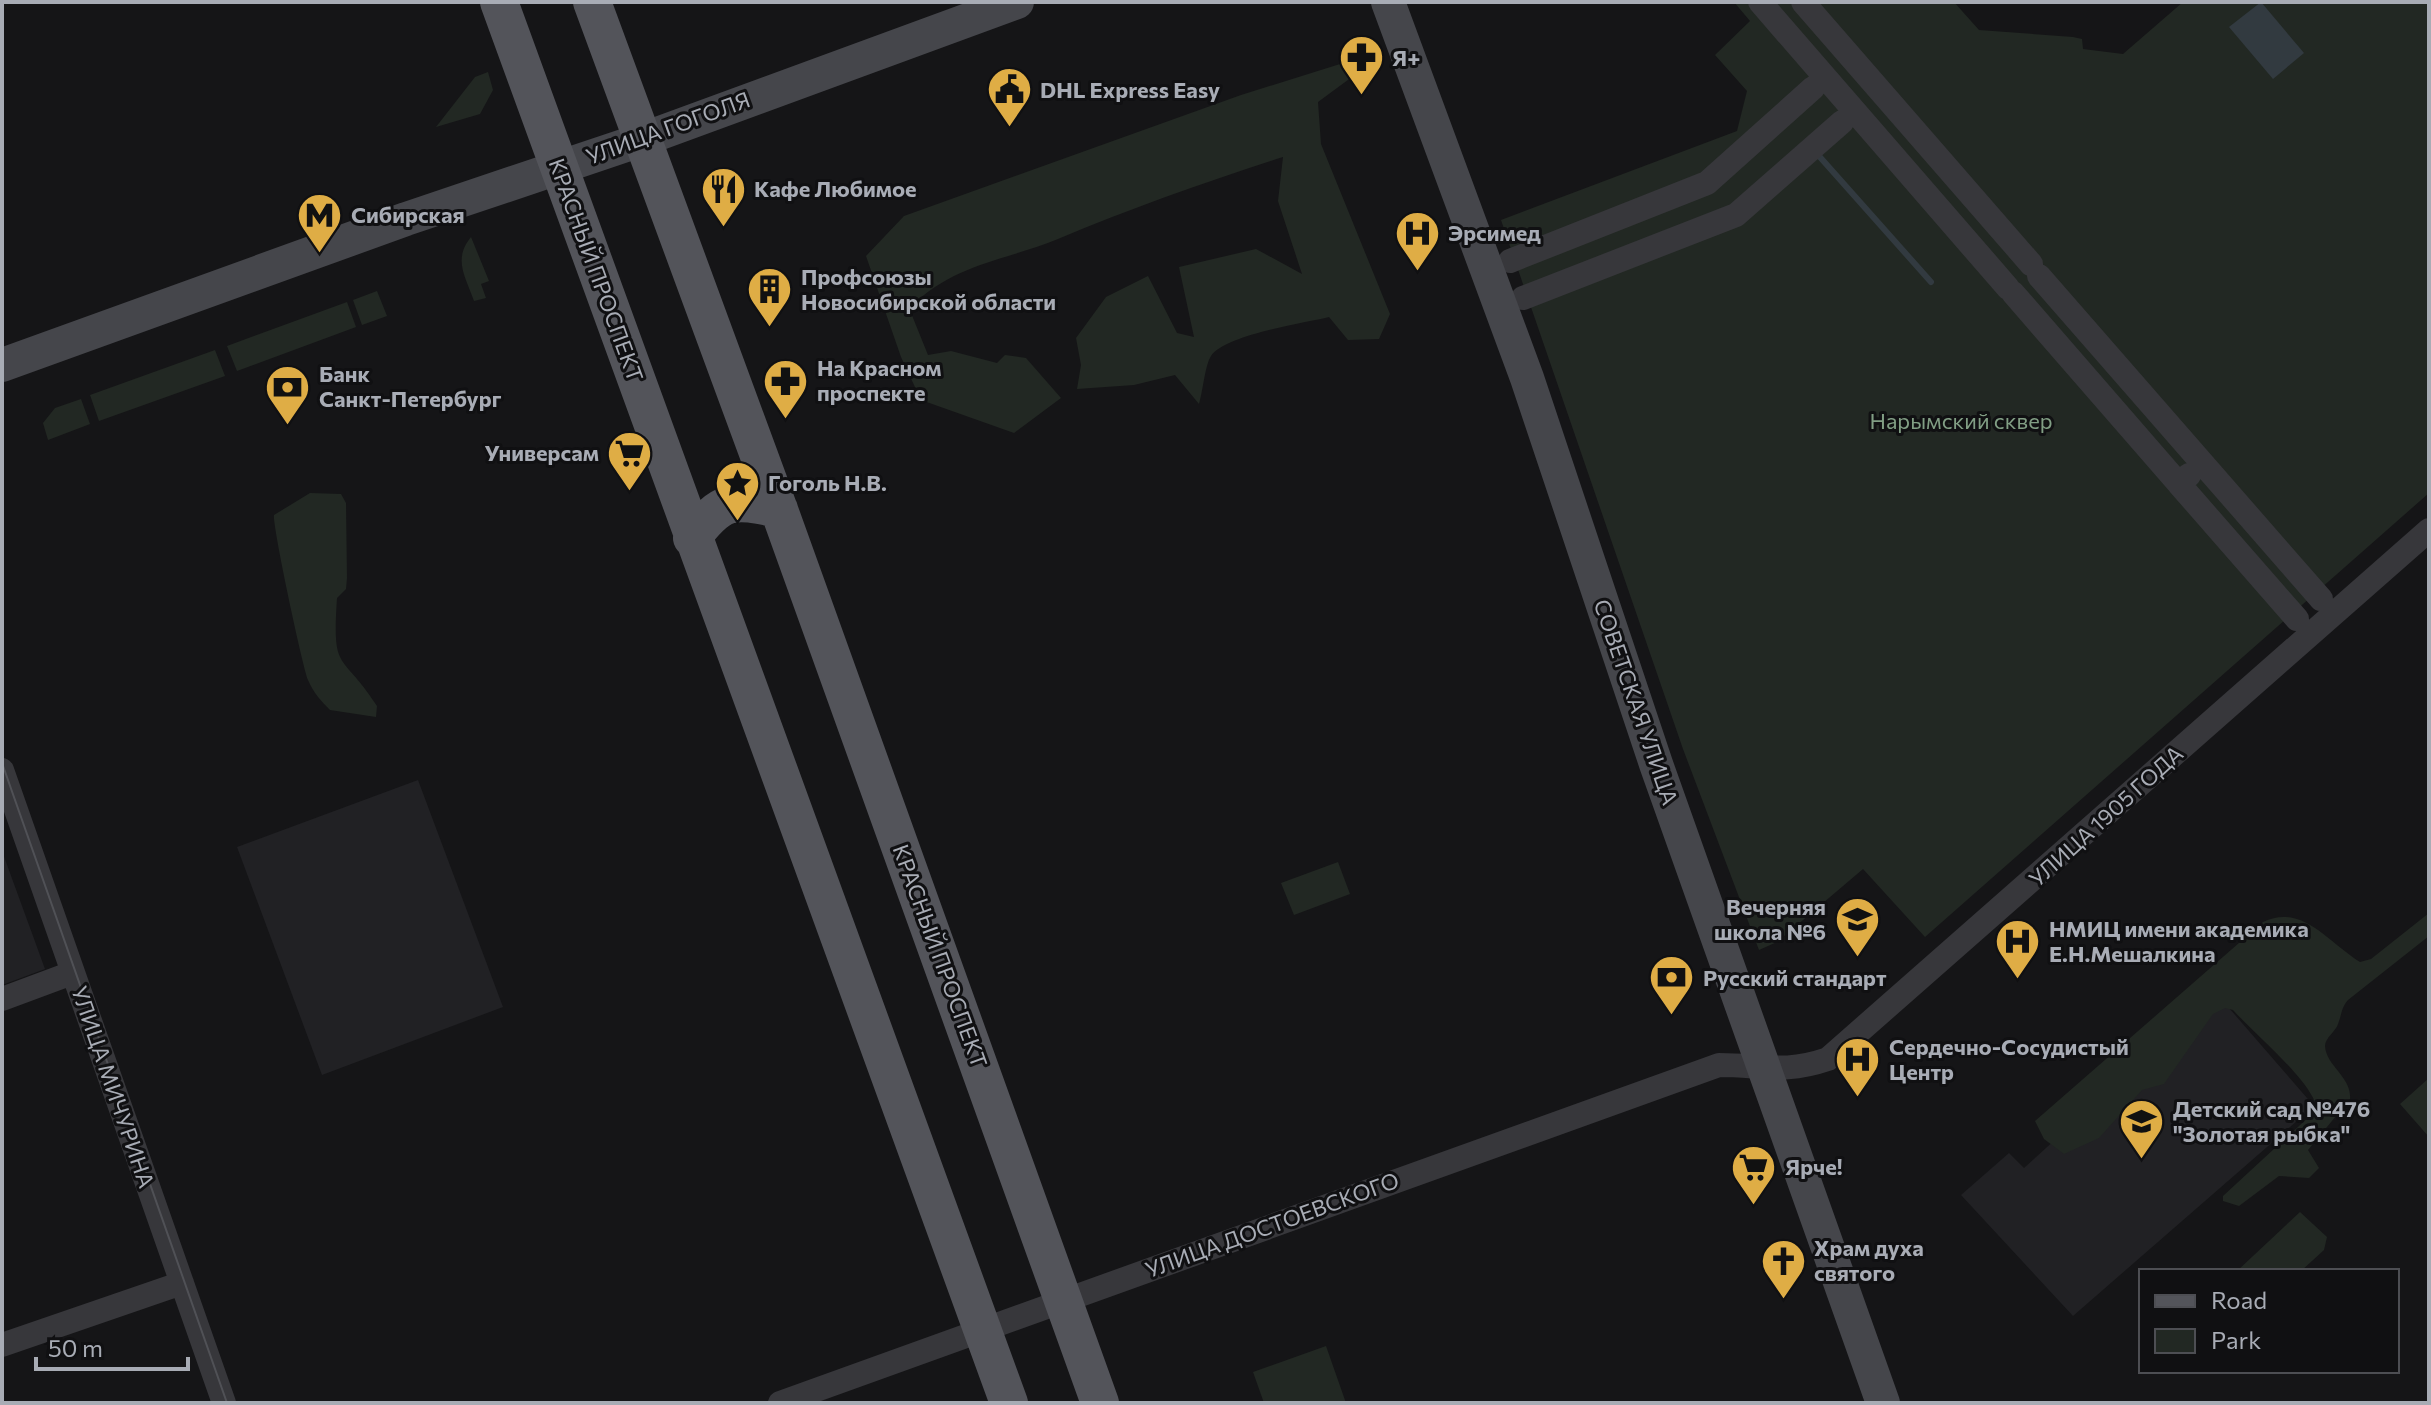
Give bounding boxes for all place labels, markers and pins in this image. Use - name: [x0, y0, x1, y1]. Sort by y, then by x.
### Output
- pharmacy icon: Я+: [1337, 34, 1385, 97]
- place label: Я+: [1392, 44, 1420, 71]
- public building icon: DHL Express Easy: [985, 66, 1033, 129]
- place label: DHL Express Easy: [1040, 76, 1220, 103]
- restaurant icon: Кафе Любимое: [699, 165, 747, 228]
- place label: Кафе Любимое: [754, 175, 917, 202]
- metro station icon: Сибирская: [296, 191, 344, 254]
- place label: Сибирская: [351, 201, 465, 228]
- hospital icon: Эрсимед: [1393, 209, 1441, 272]
- place label: Эрсимед: [1448, 219, 1541, 246]
- place label: Профсоюзы Новосибирской области: [801, 263, 1056, 315]
- building icon: Профсоюзы Новосибирской области: [746, 266, 794, 329]
- place label: На Красном проспекте: [817, 354, 942, 406]
- pharmacy icon: На Красном проспекте: [762, 357, 810, 420]
- place label: Банк Санкт-Петербург: [319, 360, 502, 412]
- bank icon: Банк Санкт-Петербург: [264, 363, 312, 426]
- supermarket icon: Универсам: [606, 429, 654, 492]
- place label: Универсам: [485, 439, 599, 466]
- place icon: Гоголь Н.В.: [713, 459, 761, 522]
- place label: Гоголь Н.В.: [768, 469, 887, 496]
- place label: Вечерняя школа №6: [1714, 893, 1826, 945]
- school or university icon: Вечерняя школа №6: [1833, 896, 1881, 959]
- place label: НМИЦ имени академика Е.Н.Мешалкина: [2049, 915, 2309, 967]
- hospital icon: НМИЦ имени академика Е.Н.Мешалкина: [1994, 918, 2042, 981]
- bank icon: Русский стандарт: [1648, 954, 1696, 1017]
- place label: Русский стандарт: [1703, 964, 1887, 991]
- place label: Сердечно-Сосудистый Центр: [1889, 1033, 2129, 1085]
- hospital icon: Сердечно-Сосудистый Центр: [1834, 1036, 1882, 1099]
- place label: Детский сад №476 "Золотая рыбка": [2173, 1095, 2370, 1147]
- school or university icon: Детский сад №476 "Золотая рыбка": [2118, 1098, 2166, 1161]
- supermarket icon: Ярче!: [1730, 1143, 1778, 1206]
- place label: Ярче!: [1785, 1153, 1843, 1180]
- place label: Храм духа святого: [1814, 1234, 1924, 1286]
- church icon: Храм духа святого: [1759, 1237, 1807, 1300]

